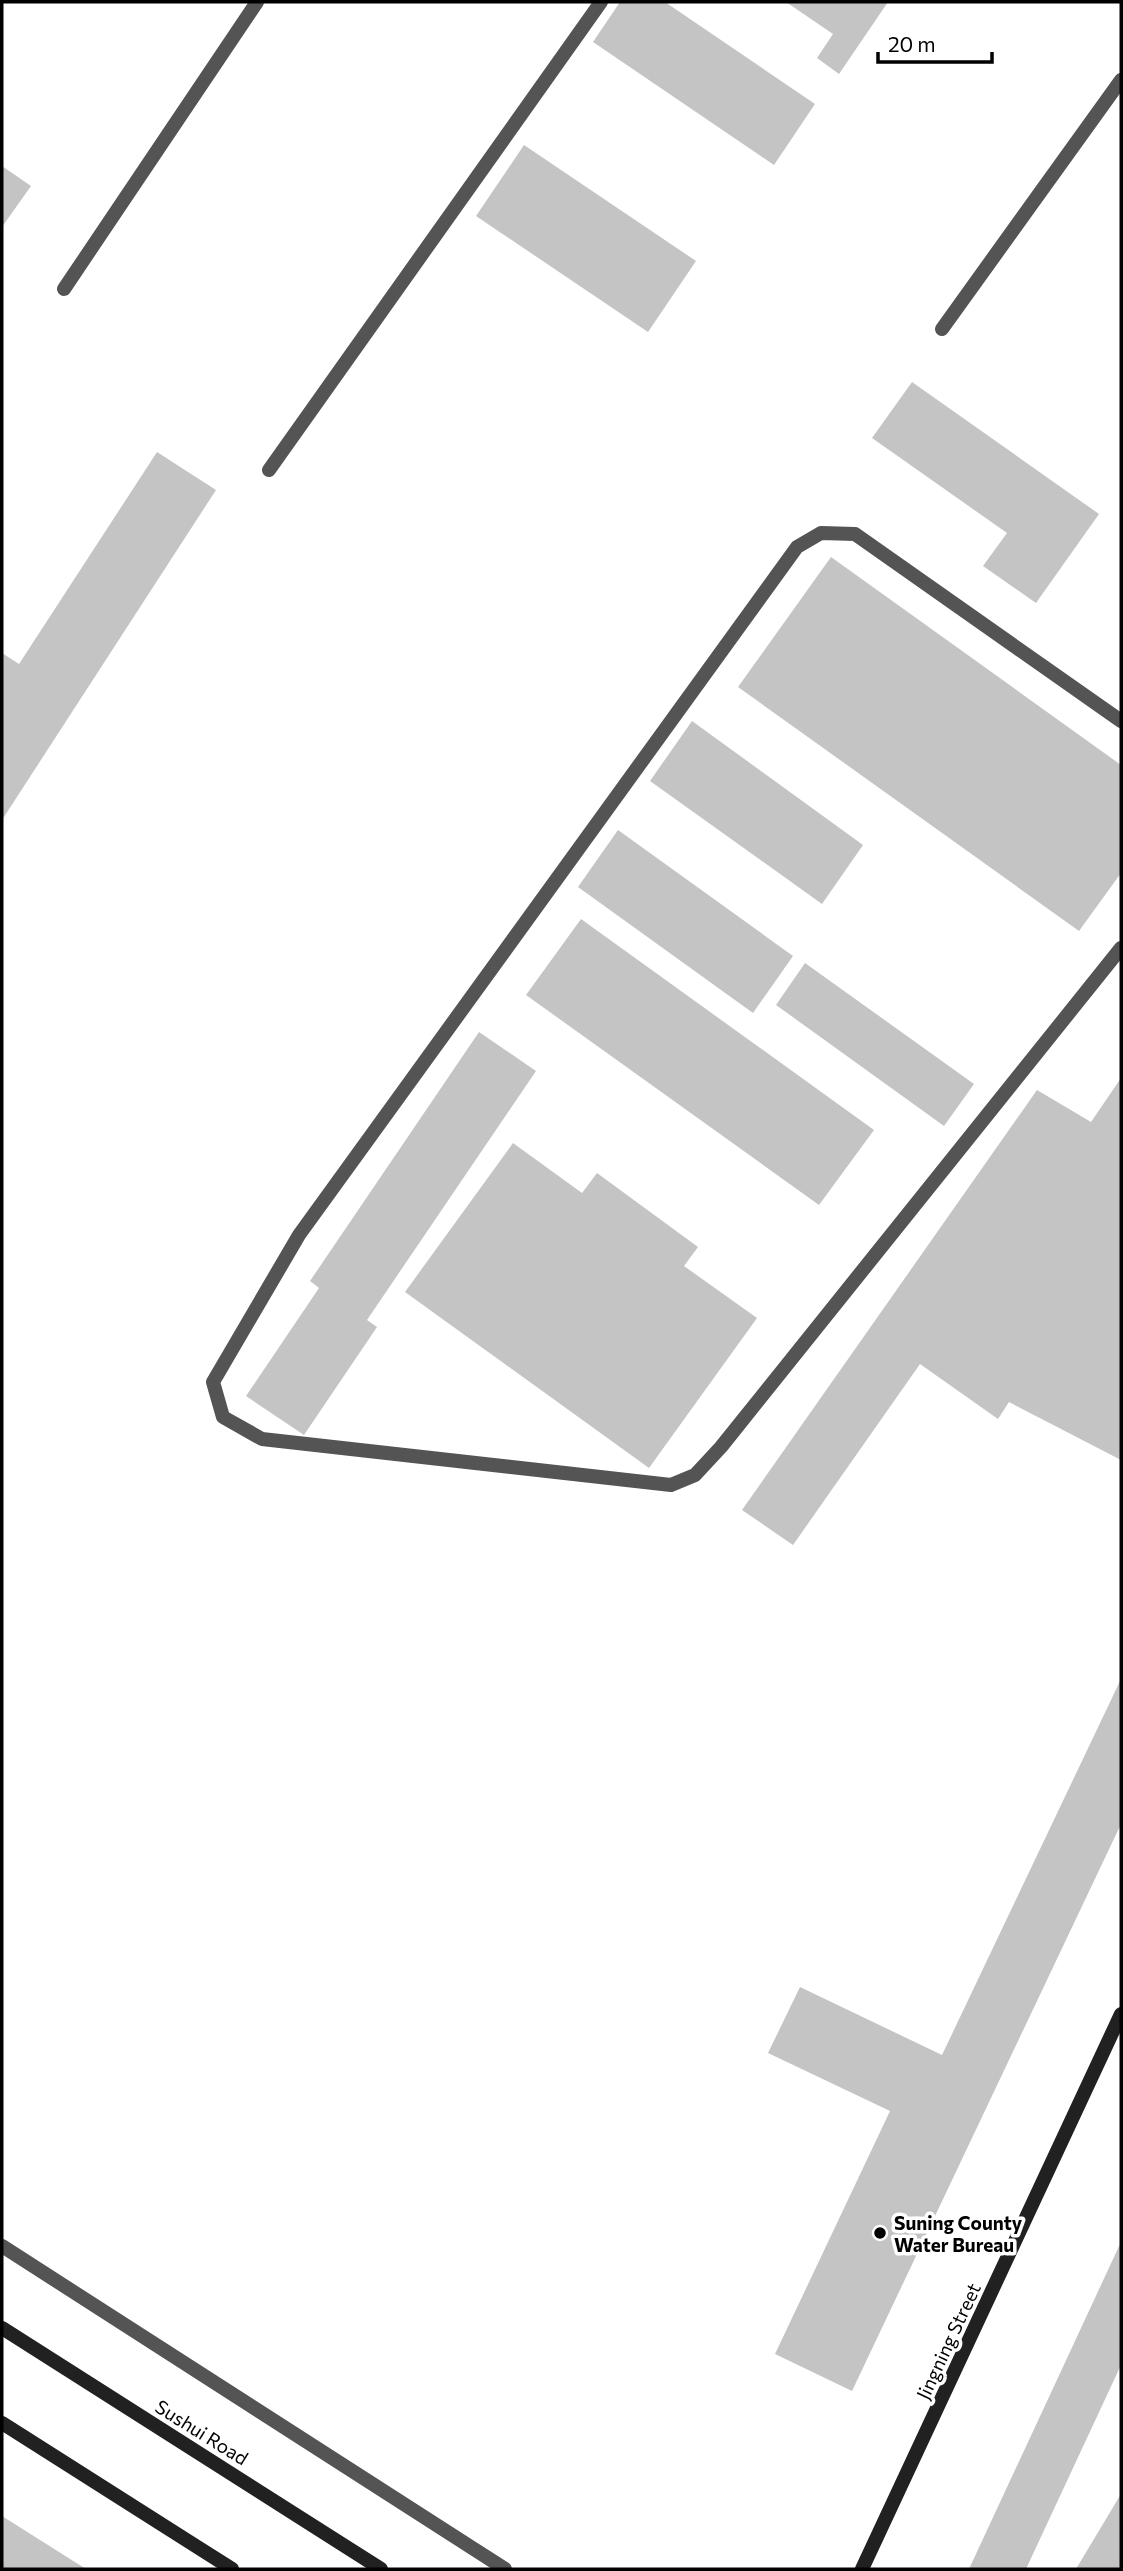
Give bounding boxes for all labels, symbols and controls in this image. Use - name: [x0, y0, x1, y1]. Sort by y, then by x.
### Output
- scale bar: [878, 21, 992, 65]
- text: 20 m: [888, 31, 936, 56]
- place label: Suning County Water Bureau: [894, 2211, 1023, 2256]
- marker: Suning County Water Bureau: [872, 2225, 888, 2241]
- street label: Jingning Street: [911, 2279, 985, 2403]
- street label: Sushui Road: [151, 2394, 253, 2470]

